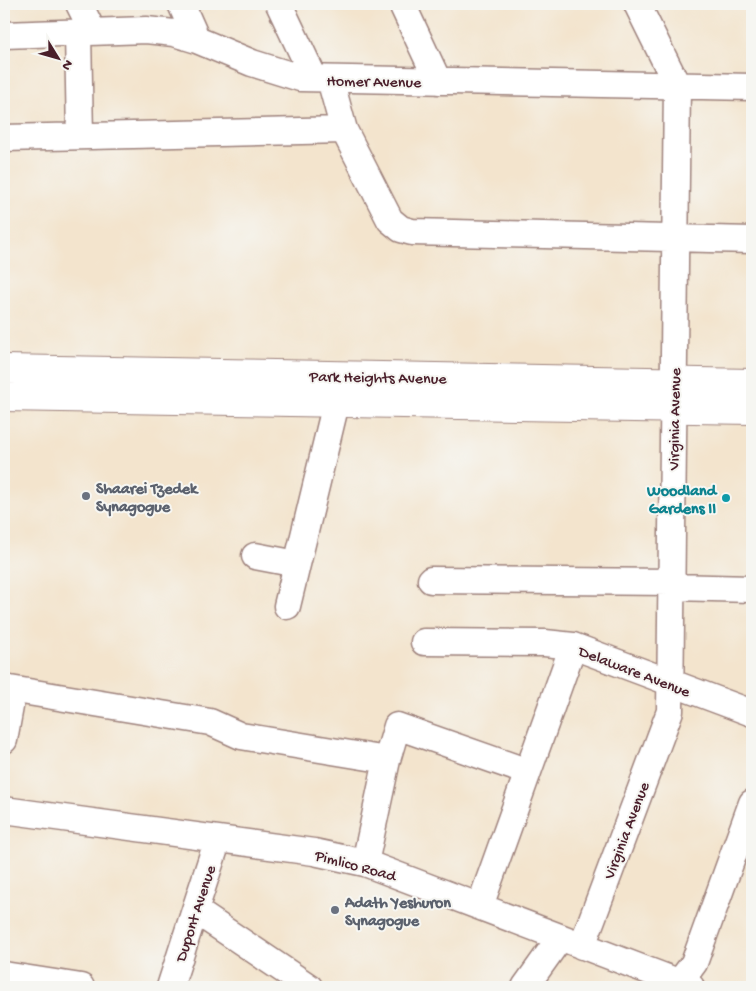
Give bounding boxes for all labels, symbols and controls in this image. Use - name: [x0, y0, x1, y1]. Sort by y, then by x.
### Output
- north arrow: [32, 32, 82, 82]
- text: N: [57, 56, 76, 73]
- street label: Homer Avenue: [326, 73, 422, 94]
- street label: Virginia Avenue: [666, 367, 687, 471]
- street label: Park Heights Avenue: [308, 369, 447, 390]
- place label: Shaarei Tzedek Synagogue: [96, 481, 199, 518]
- place label: Woodland Gardens II: [646, 483, 718, 520]
- marker: Shaarei Tzedek Synagogue: [80, 490, 92, 502]
- marker: Woodland Gardens II: [720, 492, 732, 504]
- street label: Delaware Avenue: [574, 643, 693, 704]
- street label: Virginia Avenue: [601, 779, 656, 883]
- street label: Pimlico Road: [312, 847, 399, 888]
- street label: Dupont Avenue: [173, 863, 222, 966]
- place label: Adath Yeshuron Synagogue: [344, 895, 451, 932]
- marker: Adath Yeshuron Synagogue: [329, 904, 341, 916]

